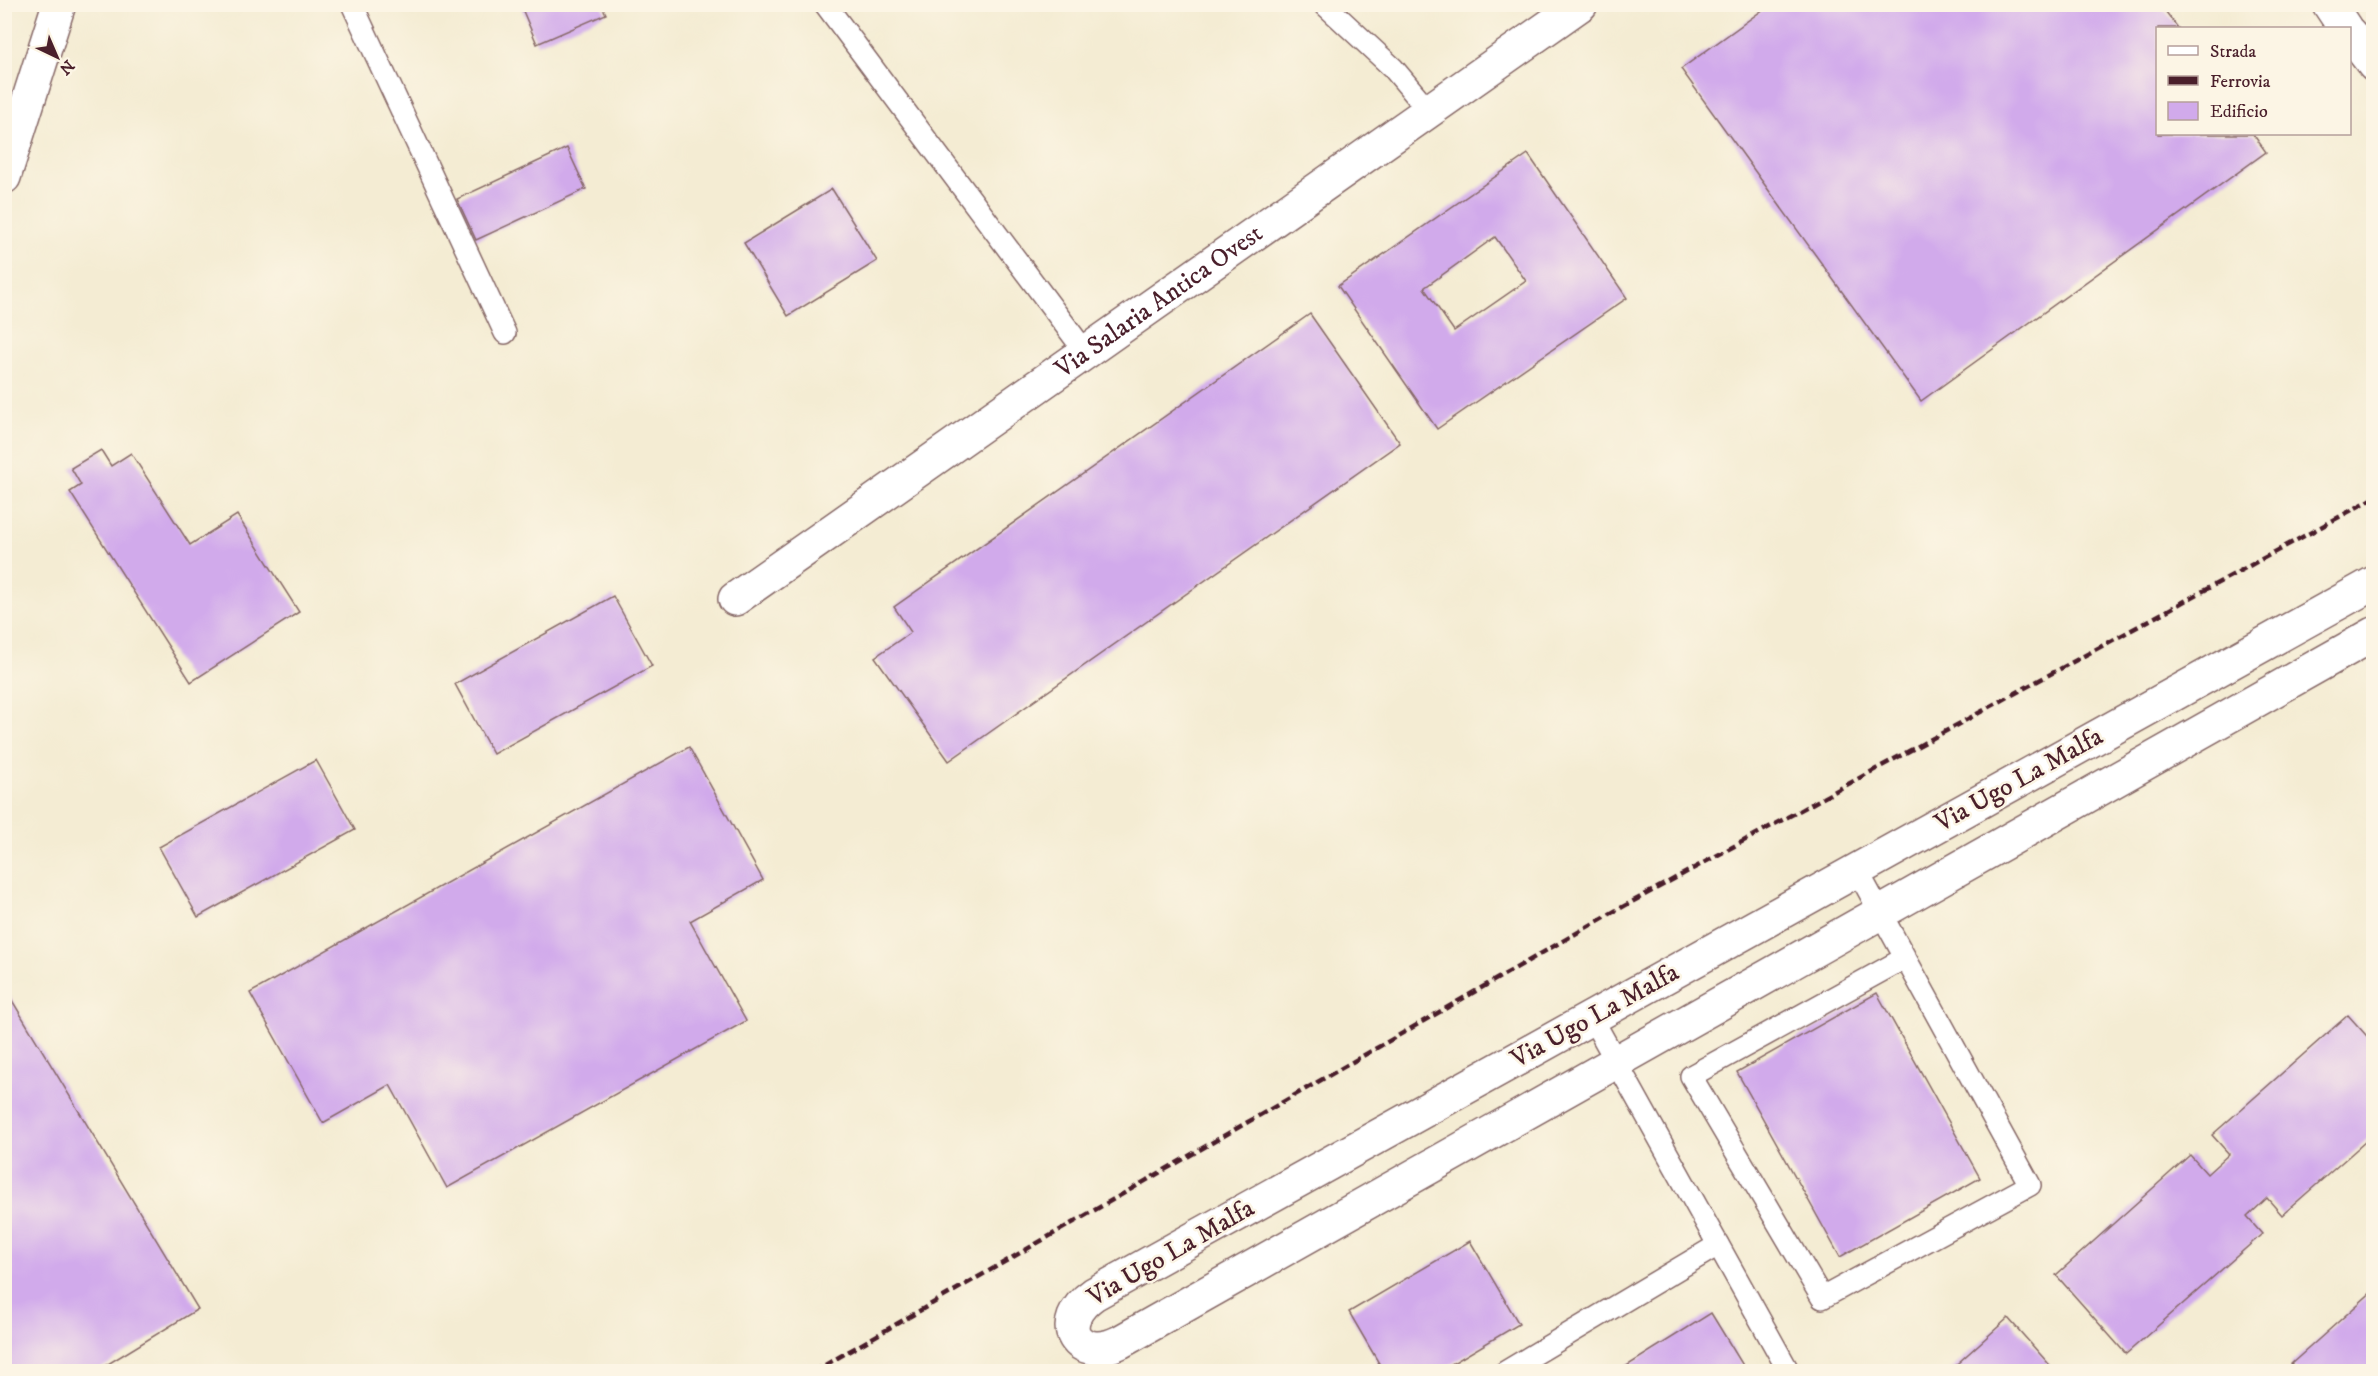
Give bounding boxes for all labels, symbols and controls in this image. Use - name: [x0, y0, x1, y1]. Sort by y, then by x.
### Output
- north arrow: [27, 27, 87, 87]
- legend: [2156, 27, 2351, 135]
- text: Strada: [2210, 41, 2257, 63]
- text: N: [55, 55, 78, 79]
- text: Ferrovia: [2210, 71, 2271, 93]
- text: Edificio: [2210, 101, 2268, 123]
- street label: Via Salaria Antica Ovest: [1048, 217, 1269, 386]
- street label: Via Ugo La Malfa: [1928, 720, 2109, 840]
- street label: Via Ugo La Malfa: [1504, 956, 1685, 1076]
- street label: Via Ugo La Malfa: [1081, 1192, 1260, 1315]

